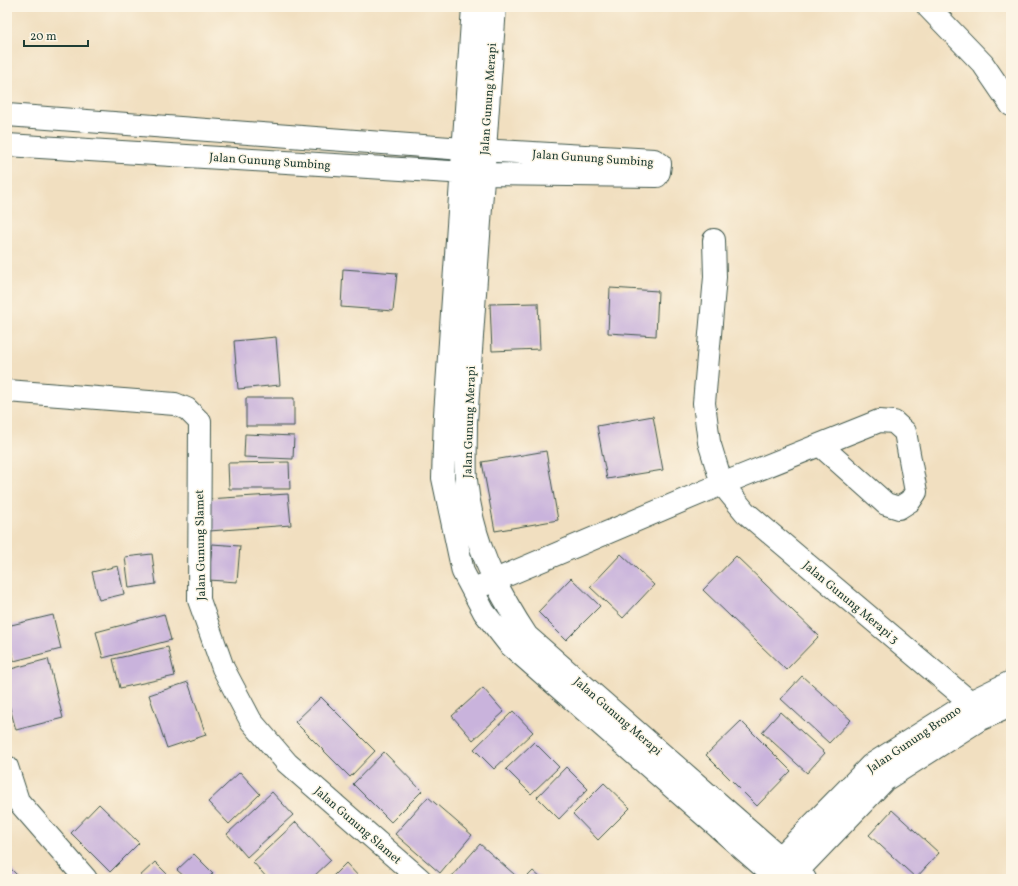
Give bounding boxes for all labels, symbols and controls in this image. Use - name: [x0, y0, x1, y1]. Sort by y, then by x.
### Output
- scale bar: [24, 22, 88, 48]
- text: 20 m: [30, 29, 57, 45]
- street label: Jalan Gunung Merapi: [477, 42, 501, 156]
- street label: Jalan Gunung Sumbing: [532, 147, 654, 171]
- street label: Jalan Gunung Sumbing: [209, 150, 331, 174]
- street label: Jalan Gunung Merapi: [460, 365, 480, 478]
- street label: Jalan Gunung Slamet: [192, 489, 210, 601]
- street label: Jalan Gunung Merapi 3: [799, 558, 902, 648]
- street label: Jalan Gunung Merapi: [570, 674, 665, 760]
- street label: Jalan Gunung Bromo: [864, 702, 965, 777]
- street label: Jalan Gunung Slamet: [310, 783, 404, 868]

